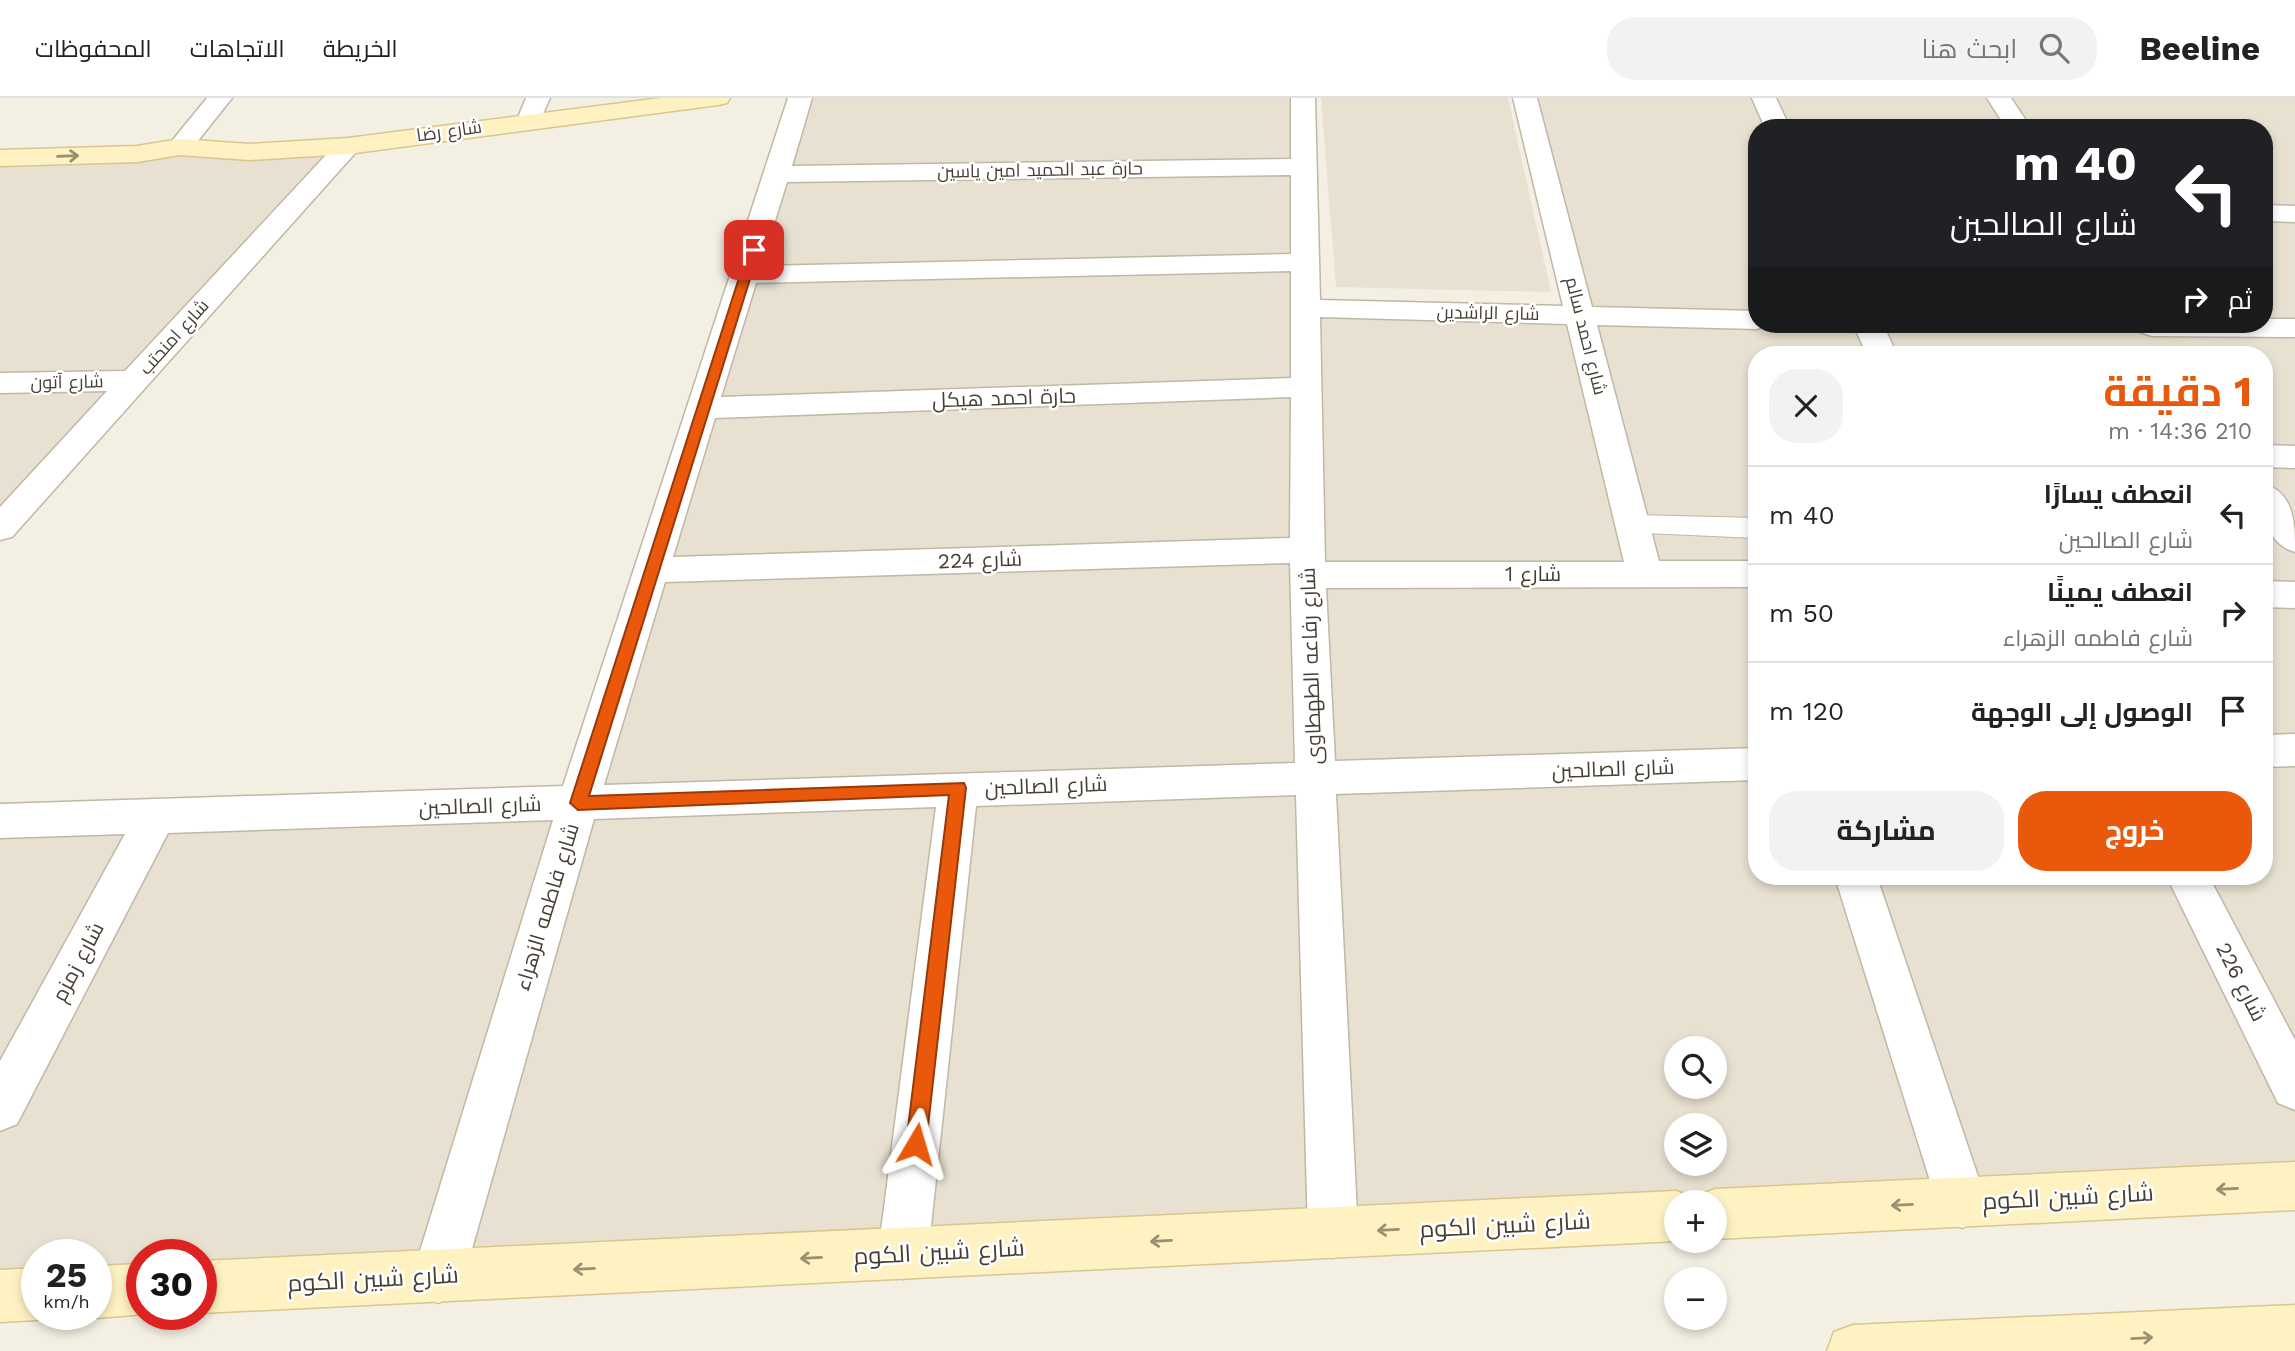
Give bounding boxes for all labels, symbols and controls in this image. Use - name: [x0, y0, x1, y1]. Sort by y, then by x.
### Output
- search box: [1607, 17, 2097, 80]
- icon: search: [2035, 29, 2073, 67]
- text: Beeline: [2139, 29, 2260, 68]
- text: ابحث هنا: [1922, 34, 2017, 64]
- text: المحفوظات: [35, 35, 152, 63]
- text: الاتجاهات: [190, 35, 285, 63]
- text: الخريطة: [323, 35, 398, 63]
- street label: شارع رضا: [415, 116, 483, 147]
- text: 40 m: [2014, 134, 2137, 192]
- icon: left: [2161, 147, 2252, 238]
- one-way arrow: [56, 149, 79, 162]
- street label: حارة عبد الحميد امين ياسين: [937, 157, 1143, 183]
- text: شارع الصالحين: [1950, 205, 2137, 243]
- pin: [724, 220, 784, 280]
- icon: arrive: [735, 231, 773, 269]
- street label: شارع احمد سالم: [1560, 275, 1611, 397]
- icon: right: [2176, 280, 2214, 318]
- text: ثم: [2228, 285, 2252, 315]
- street label: شارع امنحتب: [135, 295, 214, 380]
- street label: شارع الراشدين: [1436, 301, 1540, 326]
- text: 1 دقيقة: [2103, 367, 2252, 416]
- button: close: [1769, 369, 1843, 443]
- street label: شارع آتون: [30, 370, 104, 395]
- street label: حارة احمد هيكل: [932, 382, 1076, 414]
- text: 210 m · 14:36: [2108, 418, 2252, 445]
- text: انعطف يسارًا: [2044, 479, 2193, 509]
- icon: left: [2214, 496, 2252, 534]
- text: 40 m: [1769, 500, 1835, 530]
- text: شارع الصالحين: [2059, 527, 2193, 554]
- street label: شارع 224: [937, 546, 1023, 575]
- street label: شارع 1: [1505, 561, 1561, 588]
- street label: شارع رفاعه الطهطاوى: [1295, 567, 1328, 765]
- text: انعطف يمينًا: [2047, 577, 2193, 607]
- icon: right: [2214, 594, 2252, 632]
- text: 50 m: [1769, 598, 1834, 628]
- text: شارع فاطمه الزهراء: [2003, 625, 2193, 652]
- icon: arrive: [2214, 692, 2252, 730]
- text: 120 m: [1769, 696, 1844, 726]
- text: الوصول إلى الوجهة: [1971, 697, 2193, 727]
- street label: شارع الصالحين: [1551, 754, 1675, 785]
- street label: شارع الصالحين: [984, 771, 1108, 802]
- street label: شارع الصالحين: [418, 791, 542, 822]
- button: مشاركة: [1769, 791, 2004, 871]
- button: خروج: [2018, 791, 2252, 871]
- street label: شارع فاطمه الزهراء: [509, 820, 586, 994]
- street label: شارع زمزم: [46, 918, 111, 1007]
- street label: شارع 226: [2209, 938, 2272, 1026]
- map controls: [1664, 1036, 1727, 1330]
- button: search: [1664, 1036, 1727, 1099]
- position arrow: [879, 1107, 953, 1181]
- button: layers: [1664, 1113, 1727, 1176]
- street label: شارع شبين الكوم: [1982, 1179, 2154, 1217]
- one-way arrow: [2216, 1183, 2239, 1196]
- button: +: [1664, 1190, 1727, 1253]
- one-way arrow: [1891, 1199, 1914, 1212]
- street label: شارع شبين الكوم: [1419, 1207, 1591, 1245]
- one-way arrow: [1377, 1224, 1400, 1237]
- street label: شارع شبين الكوم: [853, 1234, 1025, 1272]
- one-way arrow: [1150, 1235, 1173, 1248]
- speed limit sign: 30: [126, 1239, 217, 1330]
- one-way arrow: [800, 1252, 823, 1265]
- text: 25: [46, 1254, 87, 1296]
- street label: شارع شبين الكوم: [287, 1261, 459, 1299]
- one-way arrow: [573, 1263, 596, 1276]
- button: −: [1664, 1267, 1727, 1330]
- text: km/h: [43, 1291, 90, 1312]
- one-way arrow: [2130, 1331, 2153, 1344]

